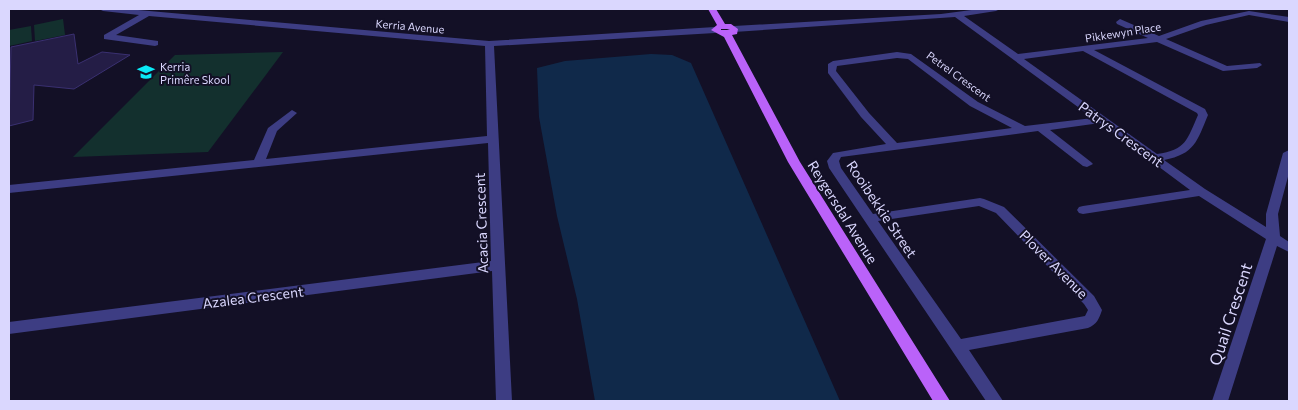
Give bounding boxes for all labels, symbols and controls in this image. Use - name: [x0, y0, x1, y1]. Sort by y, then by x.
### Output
- street label: Kerria Avenue: [375, 17, 445, 35]
- street label: Pikkewyn Place: [1084, 20, 1162, 44]
- street label: Petrel Crescent: [924, 48, 994, 104]
- place label: Kerria Primêre Skool: [160, 60, 230, 86]
- school or university icon: Kerria Primêre Skool: [136, 62, 156, 82]
- street label: Patrys Crescent: [1075, 98, 1167, 171]
- street label: Reygersdal Avenue: [805, 157, 881, 267]
- street label: Rooibekkie Street: [843, 157, 921, 261]
- street label: Acacia Crescent: [471, 172, 491, 274]
- street label: Plover Avenue: [1016, 226, 1092, 302]
- street label: Quail Crescent: [1205, 260, 1256, 368]
- street label: Azalea Crescent: [202, 282, 305, 312]

